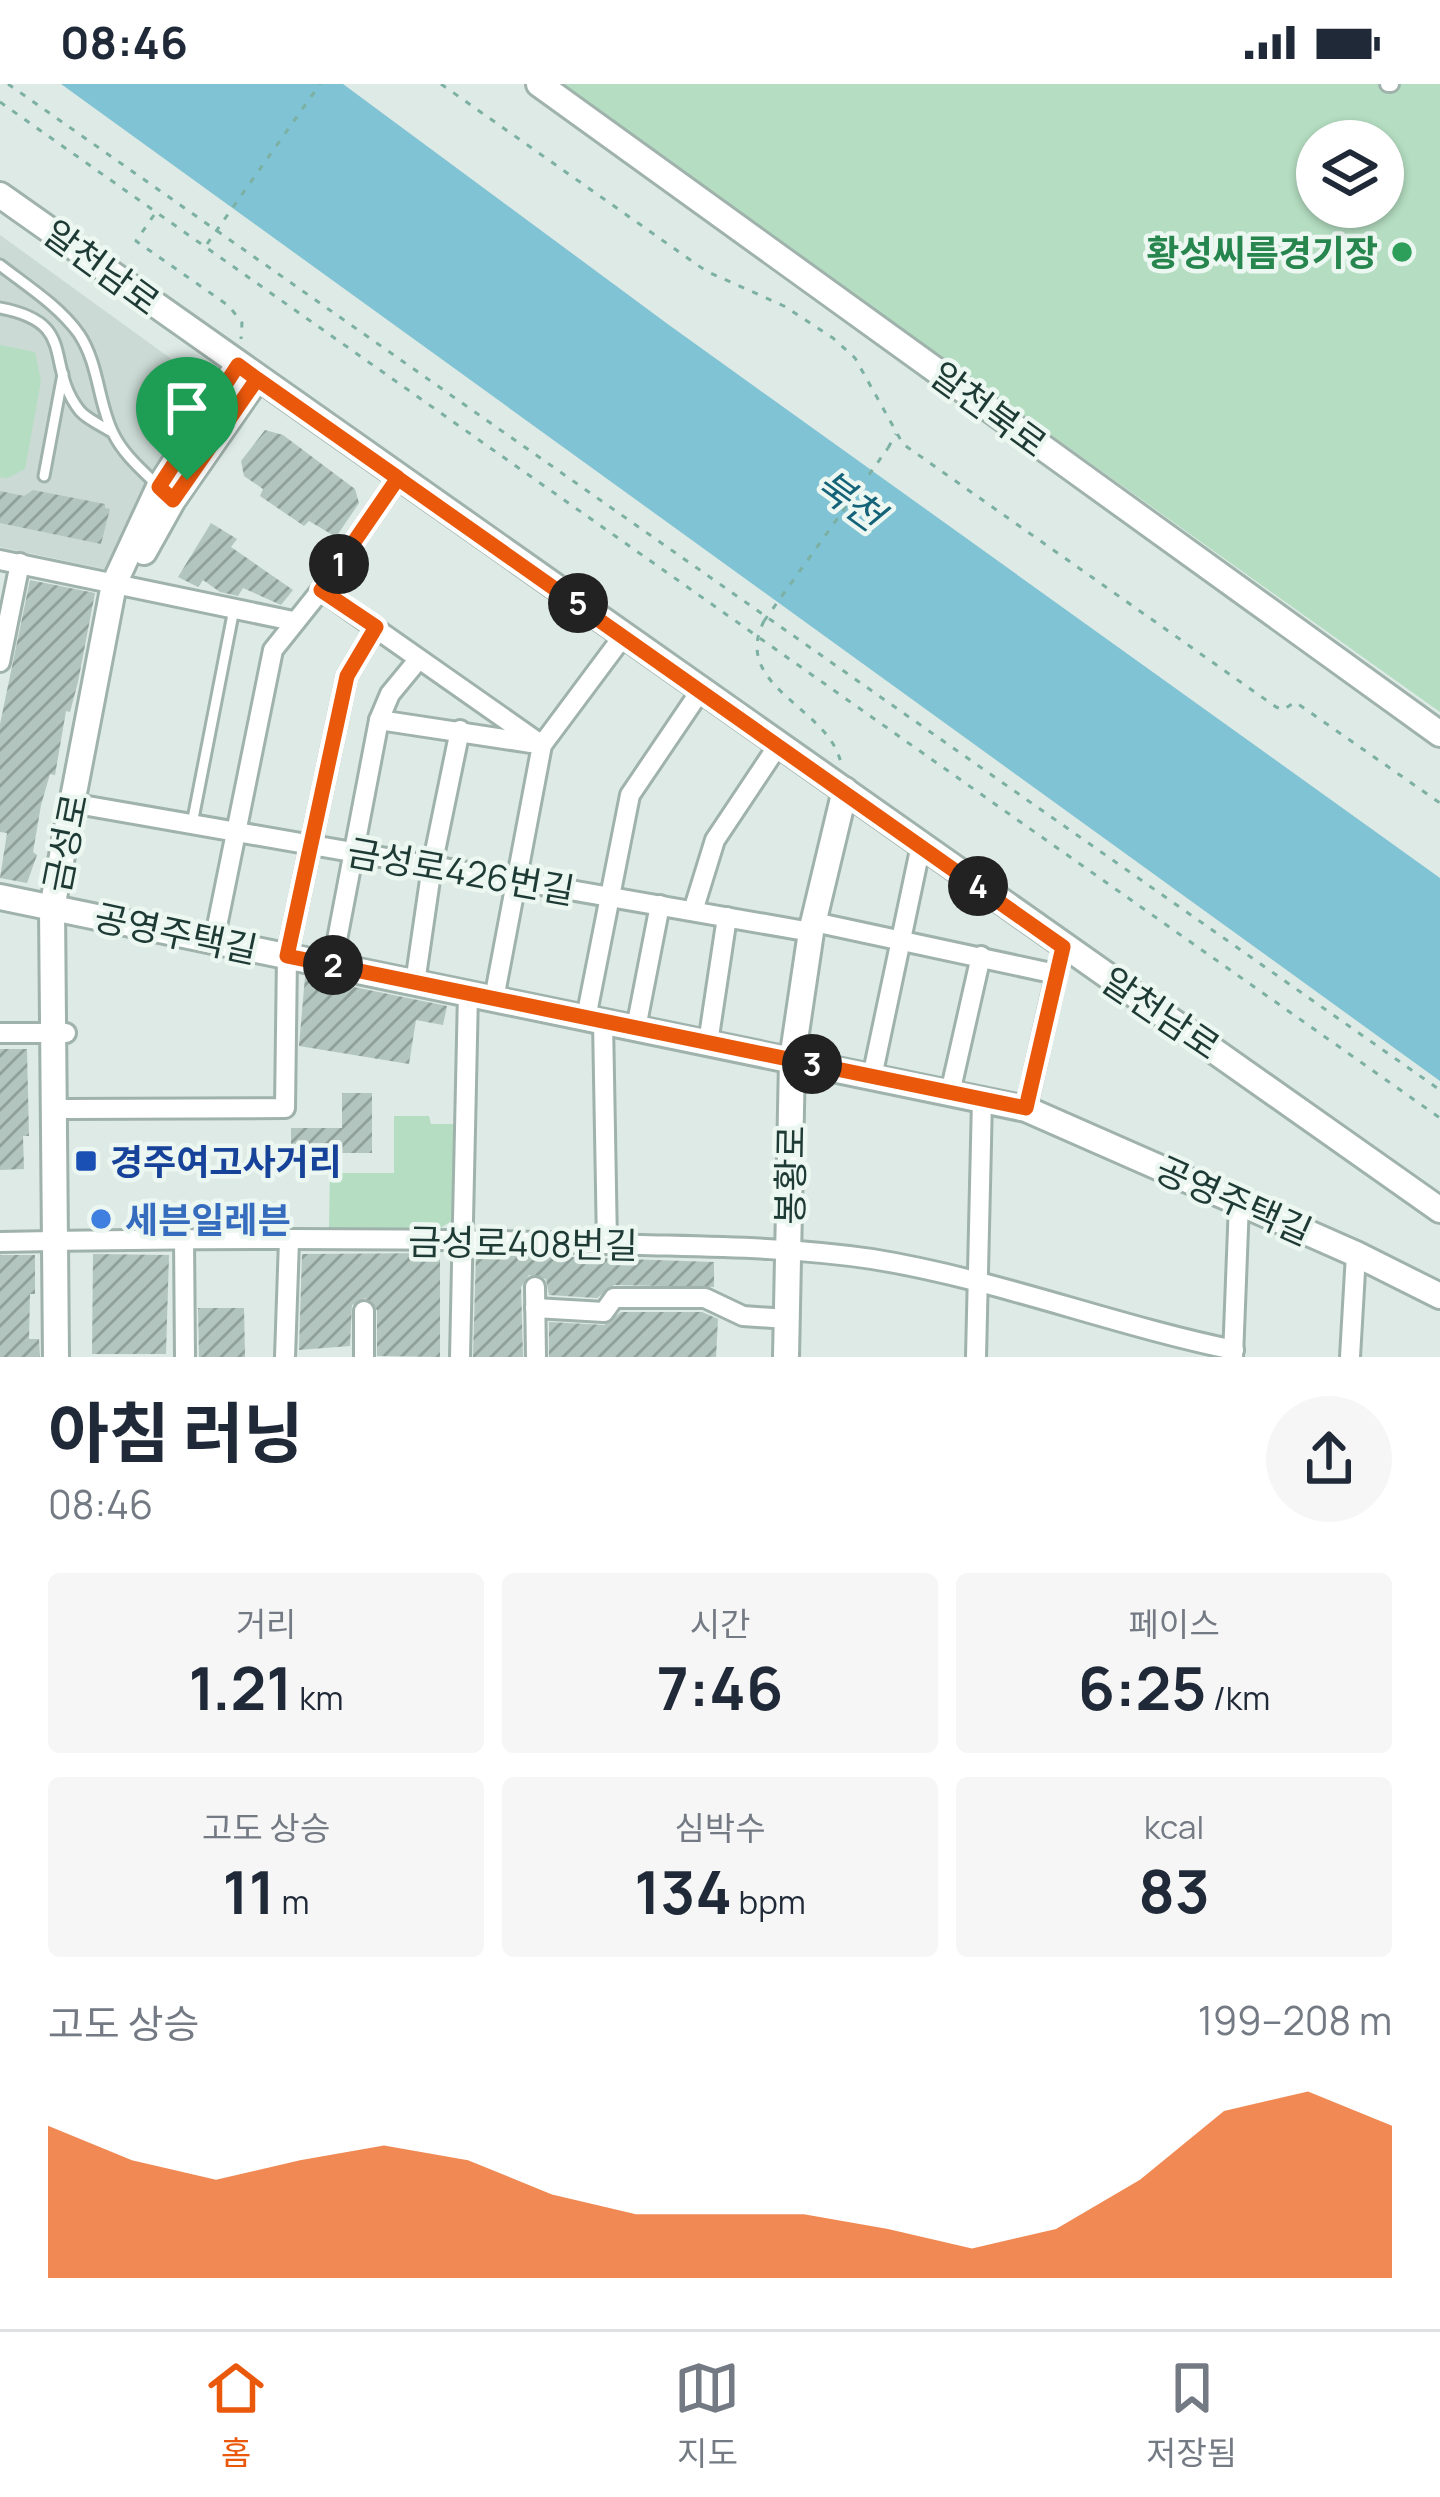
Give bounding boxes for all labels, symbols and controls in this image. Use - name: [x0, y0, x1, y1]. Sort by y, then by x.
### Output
- text: 08:46: [60, 11, 188, 73]
- map controls: [1296, 120, 1404, 228]
- button: layers: [1296, 120, 1404, 228]
- street label: 알천남로: [34, 208, 170, 326]
- place label: 황성씨름경기장: [1146, 228, 1378, 277]
- marker: 황성씨름경기장: [1389, 239, 1415, 265]
- street label: 알천북로: [921, 350, 1057, 468]
- pin: [136, 357, 238, 480]
- icon: arrive: [154, 375, 220, 441]
- water label: 북천: [805, 456, 898, 544]
- pin: 1: [309, 534, 369, 594]
- text: 1: [332, 541, 346, 586]
- pin: 5: [548, 573, 608, 633]
- text: 5: [568, 580, 588, 625]
- street label: 금성로: [31, 790, 99, 896]
- street label: 금성로426번길: [344, 827, 578, 915]
- pin: 4: [948, 856, 1008, 916]
- text: 4: [968, 863, 988, 908]
- street label: 공영주택길: [90, 892, 262, 974]
- pin: 2: [303, 935, 363, 995]
- text: 2: [323, 942, 343, 987]
- street label: 알천남로: [1092, 956, 1230, 1070]
- pin: 3: [782, 1034, 842, 1094]
- text: 3: [802, 1041, 822, 1086]
- street label: 봉황로: [765, 1125, 815, 1225]
- place label: 경주여고사거리: [110, 1137, 342, 1186]
- street label: 공영주택길: [1148, 1144, 1320, 1256]
- marker: 경주여고사거리: [73, 1148, 99, 1174]
- place label: 세븐일레븐: [125, 1195, 291, 1244]
- marker: 세븐일레븐: [88, 1206, 114, 1232]
- street label: 금성로408번길: [408, 1216, 638, 1270]
- text: 아침 러닝: [48, 1387, 304, 1477]
- button: share: [1266, 1396, 1392, 1522]
- text: 08:46: [48, 1477, 153, 1531]
- text: 거리: [236, 1601, 296, 1646]
- text: 시간: [690, 1601, 750, 1646]
- text: 페이스: [1128, 1601, 1220, 1646]
- text: 1.21: [188, 1646, 293, 1728]
- text: 7:46: [657, 1646, 783, 1728]
- text: 6:25: [1078, 1646, 1206, 1728]
- text: km: [293, 1675, 344, 1720]
- text: /km: [1206, 1675, 1270, 1720]
- text: kcal: [1144, 1804, 1204, 1849]
- text: 고도 상승: [202, 1805, 330, 1850]
- text: 심박수: [674, 1805, 766, 1850]
- text: 83: [1138, 1849, 1210, 1931]
- text: 11: [222, 1850, 275, 1932]
- text: 134: [634, 1850, 732, 1932]
- text: m: [275, 1879, 310, 1924]
- text: bpm: [732, 1879, 806, 1924]
- text: 199–208 m: [1198, 1993, 1392, 2047]
- text: 고도 상승: [48, 1996, 199, 2050]
- tab: 홈: [203, 2355, 269, 2475]
- tab: 지도: [674, 2355, 740, 2475]
- tab: 저장됨: [1146, 2355, 1237, 2475]

